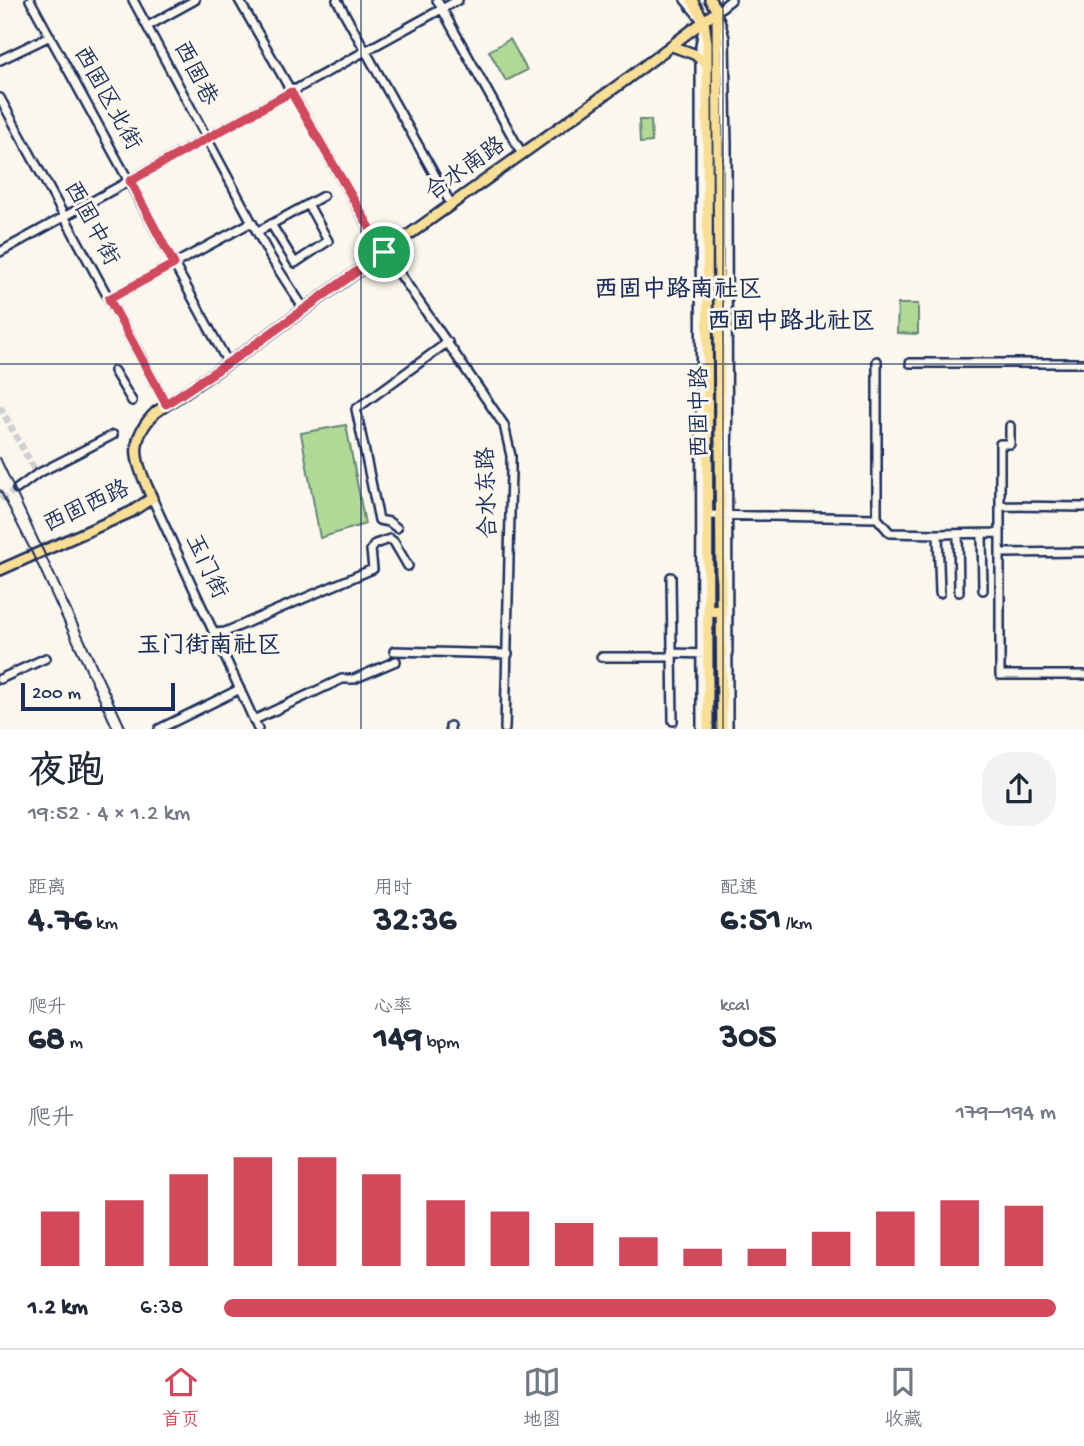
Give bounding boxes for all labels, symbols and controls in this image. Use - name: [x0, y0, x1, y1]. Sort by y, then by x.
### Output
- street label: 西固巷: [166, 37, 223, 112]
- street label: 西固区北街: [66, 42, 146, 156]
- street label: 合水南路: [420, 132, 511, 207]
- street label: 西固中街: [56, 177, 124, 271]
- pin: [354, 222, 414, 282]
- icon: arrive: [365, 233, 403, 271]
- district label: 西固中路南社区: [594, 275, 762, 306]
- district label: 西固中路北社区: [707, 307, 875, 338]
- street label: 西固中路: [687, 366, 715, 458]
- street label: 合水东路: [473, 447, 504, 539]
- street label: 西固西路: [39, 475, 134, 540]
- street label: 玉门街: [178, 530, 232, 604]
- district label: 玉门街南社区: [137, 632, 281, 662]
- scale bar: [21, 680, 175, 711]
- text: 200 m: [32, 683, 81, 706]
- button: share: [982, 752, 1056, 826]
- text: 夜跑: [28, 753, 104, 797]
- text: 19:52 · 4 × 1.2 km: [28, 801, 190, 828]
- text: 距离: [28, 878, 66, 901]
- text: 用时: [374, 878, 412, 901]
- text: 配速: [720, 878, 758, 901]
- text: 4.76: [28, 901, 92, 942]
- text: 32:36: [374, 901, 456, 942]
- text: 6:51: [720, 901, 781, 942]
- text: km: [92, 913, 118, 936]
- text: /km: [781, 913, 812, 936]
- text: kcal: [720, 995, 750, 1018]
- text: 爬升: [28, 997, 66, 1020]
- text: 心率: [374, 997, 412, 1020]
- text: 305: [720, 1018, 776, 1059]
- text: 68: [28, 1020, 65, 1061]
- text: 149: [374, 1020, 422, 1061]
- text: m: [65, 1032, 83, 1055]
- text: bpm: [422, 1032, 460, 1055]
- text: 179–194 m: [956, 1100, 1056, 1127]
- text: 爬升: [28, 1106, 74, 1133]
- text: 1.2 km: [28, 1295, 88, 1322]
- text: 6:38: [140, 1295, 183, 1322]
- tab: 首页: [162, 1363, 200, 1433]
- tab: 地图: [523, 1363, 561, 1433]
- tab: 收藏: [884, 1363, 922, 1433]

